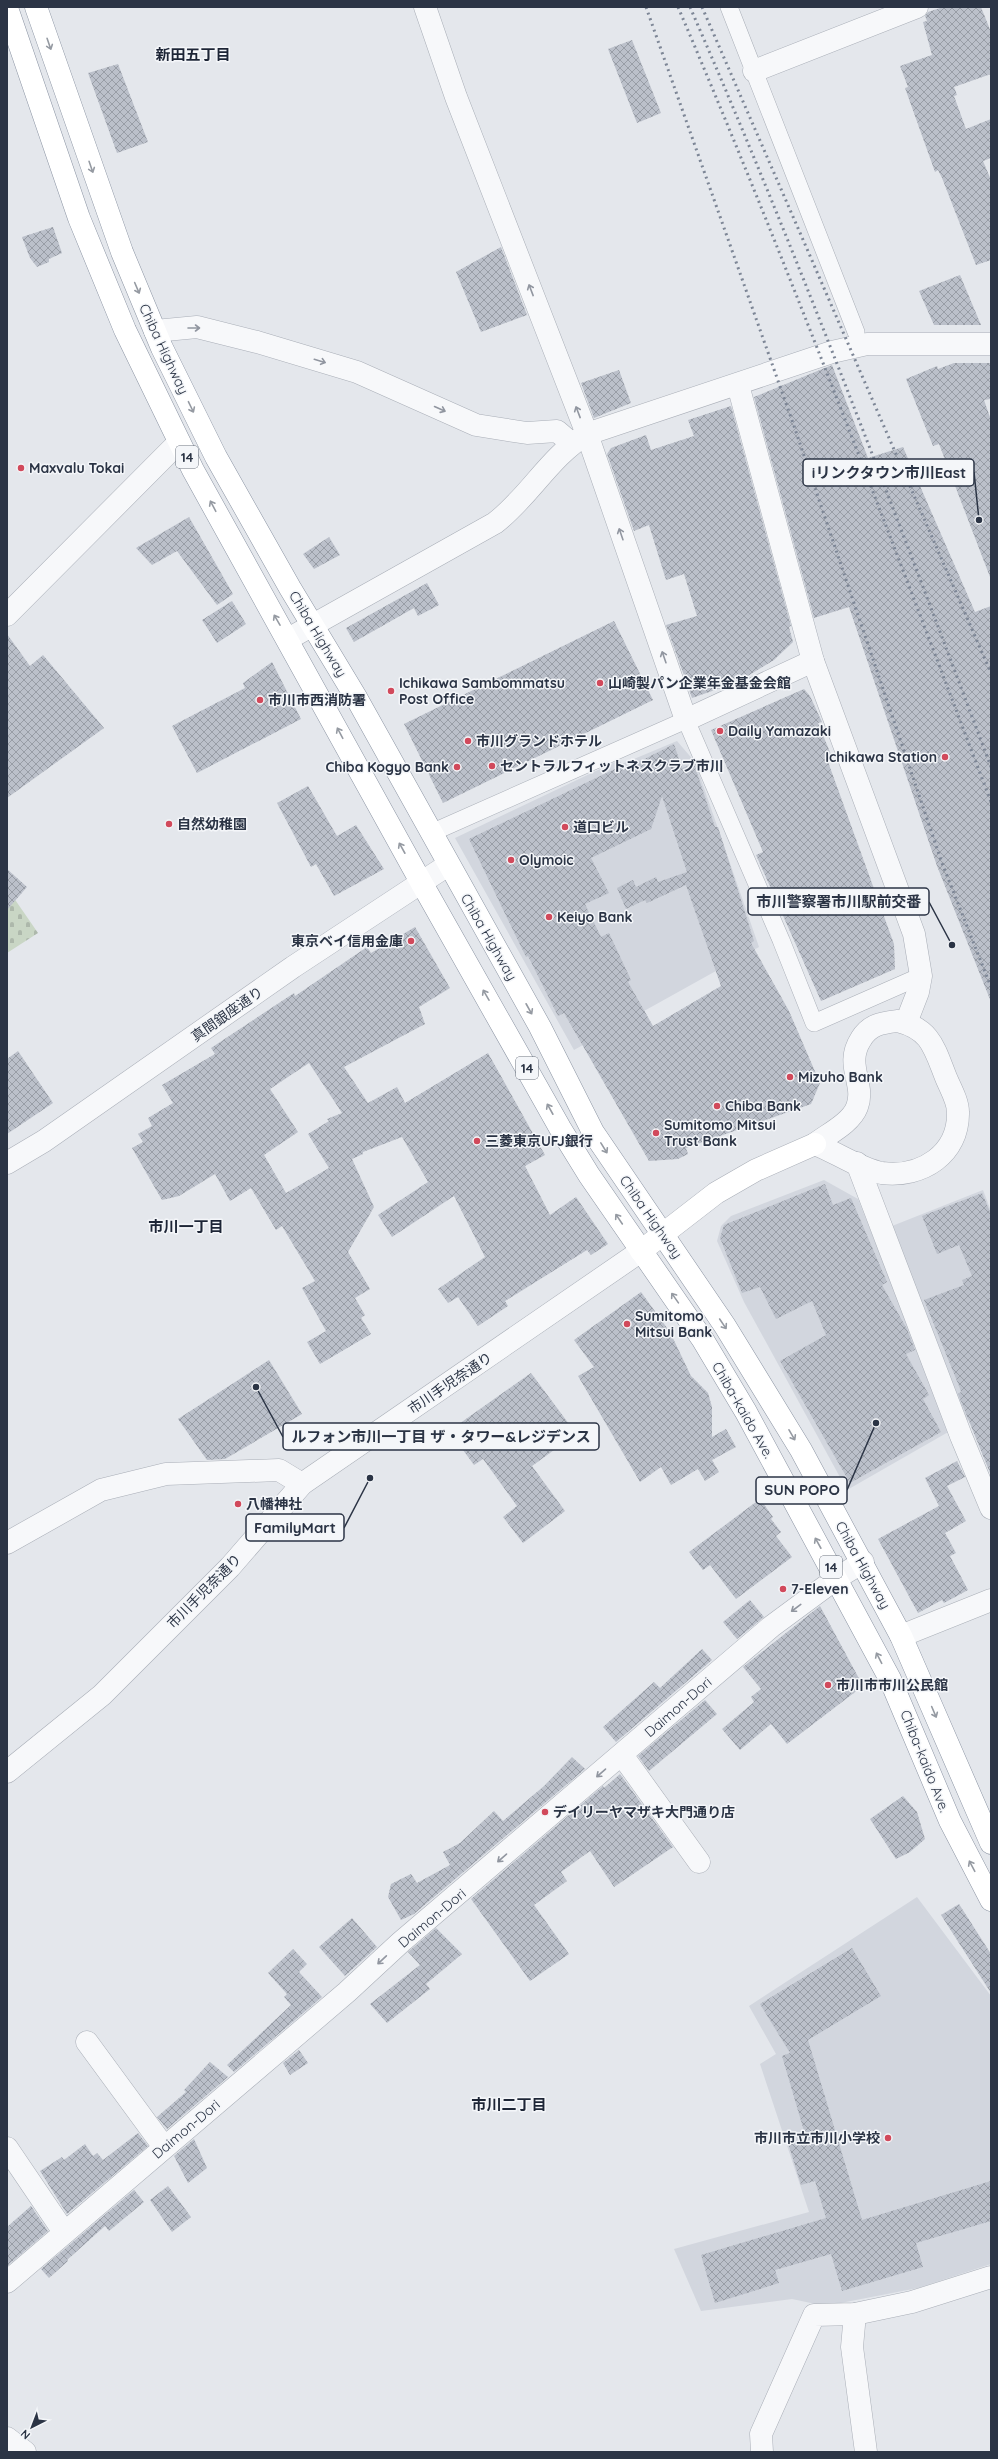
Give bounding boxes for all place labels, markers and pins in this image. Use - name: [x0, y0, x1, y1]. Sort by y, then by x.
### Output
- place label: Maxvalu Tokai: [29, 459, 124, 477]
- callout: iリンクタウン市川East: [803, 459, 974, 486]
- marker: Maxvalu Tokai: [16, 463, 26, 473]
- place label: Ichikawa Sambommatsu Post Office: [399, 674, 565, 708]
- place label: 山崎製パン企業年金基金会館: [608, 674, 791, 692]
- marker: 山崎製パン企業年金基金会館: [595, 678, 605, 688]
- marker: Ichikawa Sambommatsu Post Office: [386, 686, 396, 696]
- place label: 市川市西消防署: [268, 691, 366, 709]
- marker: 市川市西消防署: [255, 695, 265, 705]
- place label: Daily Yamazaki: [728, 722, 831, 740]
- marker: Daily Yamazaki: [715, 726, 725, 736]
- place label: 市川グランドホテル: [476, 732, 602, 750]
- marker: 市川グランドホテル: [463, 736, 473, 746]
- place label: Ichikawa Station: [825, 748, 937, 766]
- marker: Ichikawa Station: [940, 752, 950, 762]
- place label: セントラルフィットネスクラブ市川: [500, 757, 724, 775]
- place label: Chiba Kogyo Bank: [326, 758, 449, 776]
- marker: セントラルフィットネスクラブ市川: [487, 761, 497, 771]
- marker: Chiba Kogyo Bank: [452, 762, 462, 772]
- place label: 自然幼稚園: [177, 815, 247, 833]
- place label: 道口ビル: [573, 818, 629, 836]
- marker: 自然幼稚園: [164, 819, 174, 829]
- marker: 道口ビル: [560, 822, 570, 832]
- place label: Olymoic: [519, 851, 574, 869]
- marker: Olymoic: [506, 855, 516, 865]
- callout: 市川警察署市川駅前交番: [748, 888, 929, 915]
- place label: Keiyo Bank: [557, 908, 633, 926]
- marker: Keiyo Bank: [544, 912, 554, 922]
- place label: 東京ベイ信用金庫: [291, 932, 403, 950]
- marker: 東京ベイ信用金庫: [406, 936, 416, 946]
- place label: Mizuho Bank: [798, 1068, 883, 1086]
- marker: Mizuho Bank: [785, 1072, 795, 1082]
- place label: Chiba Bank: [725, 1097, 801, 1115]
- marker: Chiba Bank: [712, 1101, 722, 1111]
- place label: Sumitomo Mitsui Trust Bank: [664, 1116, 776, 1150]
- marker: Sumitomo Mitsui Trust Bank: [651, 1128, 661, 1138]
- place label: 三菱東京UFJ銀行: [485, 1132, 593, 1150]
- marker: 三菱東京UFJ銀行: [472, 1136, 482, 1146]
- place label: Sumitomo Mitsui Bank: [635, 1307, 712, 1341]
- marker: Sumitomo Mitsui Bank: [622, 1319, 632, 1329]
- callout: ルフォン市川一丁目 ザ・タワー&レジデンス: [283, 1423, 599, 1450]
- callout: SUN POPO: [756, 1477, 847, 1504]
- place label: 八幡神社: [246, 1495, 302, 1513]
- marker: 八幡神社: [233, 1499, 243, 1509]
- callout: FamilyMart: [246, 1514, 344, 1541]
- place label: 7-Eleven: [791, 1580, 848, 1598]
- marker: 7-Eleven: [778, 1584, 788, 1594]
- place label: 市川市市川公民館: [836, 1676, 948, 1694]
- marker: 市川市市川公民館: [823, 1680, 833, 1690]
- place label: デイリーヤマザキ大門通り店: [553, 1803, 735, 1821]
- marker: デイリーヤマザキ大門通り店: [540, 1807, 550, 1817]
- place label: 市川市立市川小学校: [754, 2129, 880, 2147]
- marker: 市川市立市川小学校: [883, 2133, 893, 2143]

